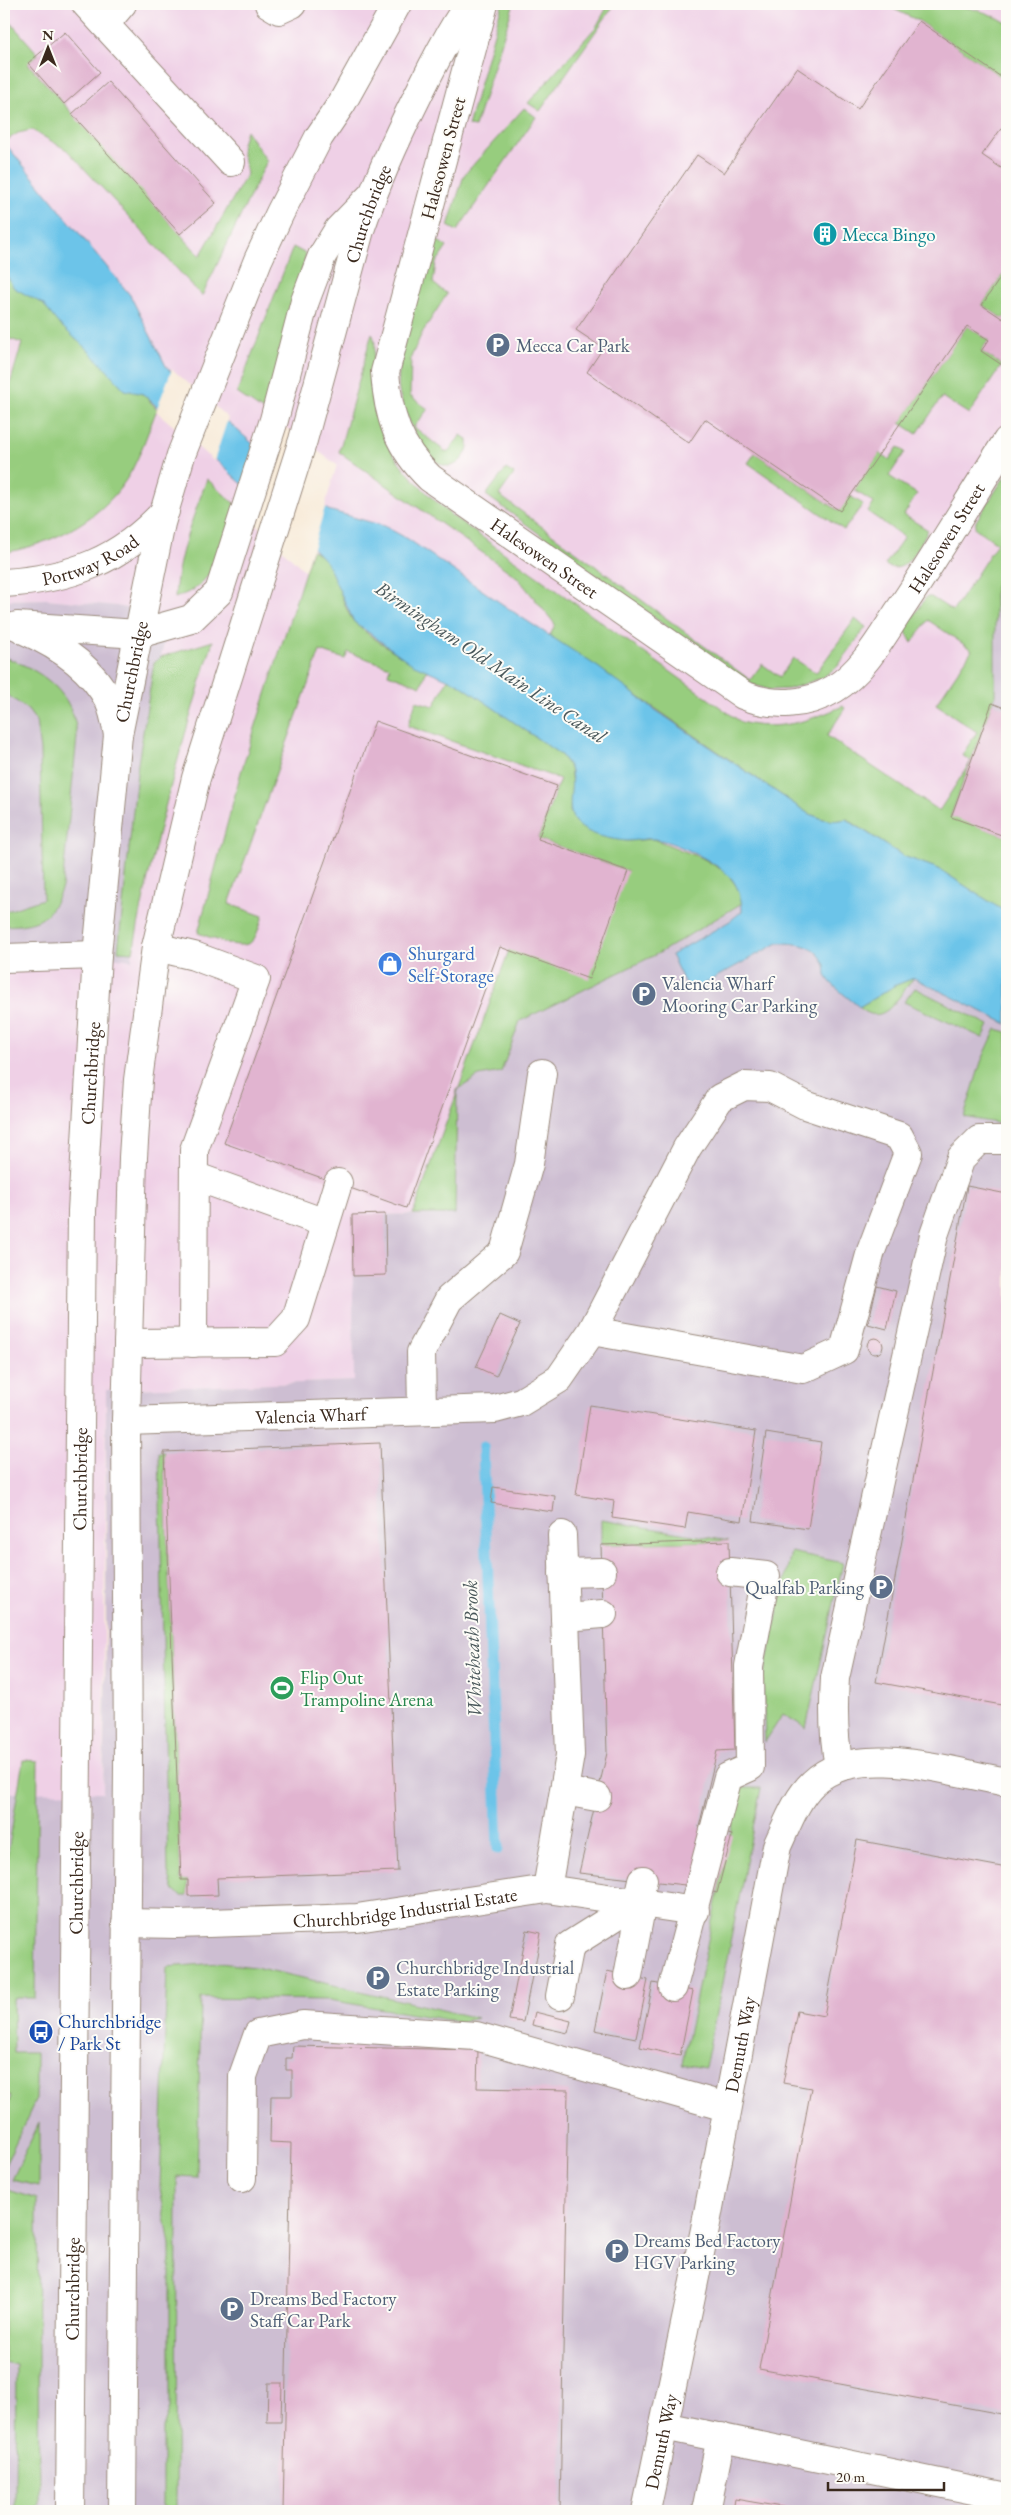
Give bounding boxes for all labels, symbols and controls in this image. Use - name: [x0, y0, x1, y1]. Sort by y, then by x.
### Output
- north arrow: [22, 22, 72, 72]
- text: N: [42, 26, 54, 44]
- street label: Halesowen Street: [415, 94, 471, 222]
- street label: Churchbridge: [339, 160, 397, 266]
- building icon: Mecca Bingo: [812, 221, 838, 247]
- place label: Mecca Bingo: [842, 222, 936, 247]
- parking icon: Mecca Car Park: [485, 332, 511, 358]
- place label: Mecca Car Park: [516, 333, 631, 358]
- street label: Halesowen Street: [902, 478, 990, 598]
- street label: Halesowen Street: [486, 511, 604, 604]
- street label: Portway Road: [40, 528, 144, 591]
- water label: Birmingham Old Main Line Canal: [370, 574, 612, 750]
- street label: Churchbridge: [108, 619, 153, 725]
- place label: Shurgard Self-Storage: [408, 941, 494, 988]
- shop icon: Shurgard Self-Storage: [377, 951, 403, 977]
- place label: Valencia Wharf Mooring Car Parking: [662, 971, 818, 1018]
- parking icon: Valencia Wharf Mooring Car Parking: [631, 981, 657, 1007]
- street label: Churchbridge: [75, 1021, 106, 1126]
- street label: Valencia Wharf: [255, 1401, 369, 1429]
- street label: Churchbridge: [67, 1427, 93, 1531]
- parking icon: Qualfab Parking: [868, 1574, 894, 1600]
- place label: Qualfab Parking: [745, 1575, 865, 1600]
- water label: Whiteheath Brook: [457, 1580, 487, 1718]
- place label: Flip Out Trampoline Arena: [300, 1665, 434, 1712]
- sports icon: Flip Out Trampoline Arena: [269, 1675, 295, 1701]
- street label: Churchbridge: [63, 1831, 89, 1935]
- street label: Churchbridge Industrial Estate: [292, 1881, 519, 1933]
- place label: Churchbridge Industrial Estate Parking: [396, 1955, 575, 2002]
- parking icon: Churchbridge Industrial Estate Parking: [365, 1965, 391, 1991]
- street label: Demuth Way: [718, 1994, 761, 2095]
- place label: Churchbridge / Park St: [58, 2009, 161, 2056]
- bus stop icon: Churchbridge / Park St: [28, 2019, 54, 2045]
- place label: Dreams Bed Factory HGV Parking: [634, 2228, 781, 2275]
- street label: Churchbridge: [59, 2237, 85, 2341]
- parking icon: Dreams Bed Factory HGV Parking: [604, 2238, 630, 2264]
- place label: Dreams Bed Factory Staff Car Park: [250, 2286, 397, 2333]
- parking icon: Dreams Bed Factory Staff Car Park: [219, 2296, 245, 2322]
- street label: Demuth Way: [638, 2391, 683, 2492]
- scale bar: [828, 2460, 945, 2492]
- text: 20 m: [836, 2467, 865, 2486]

